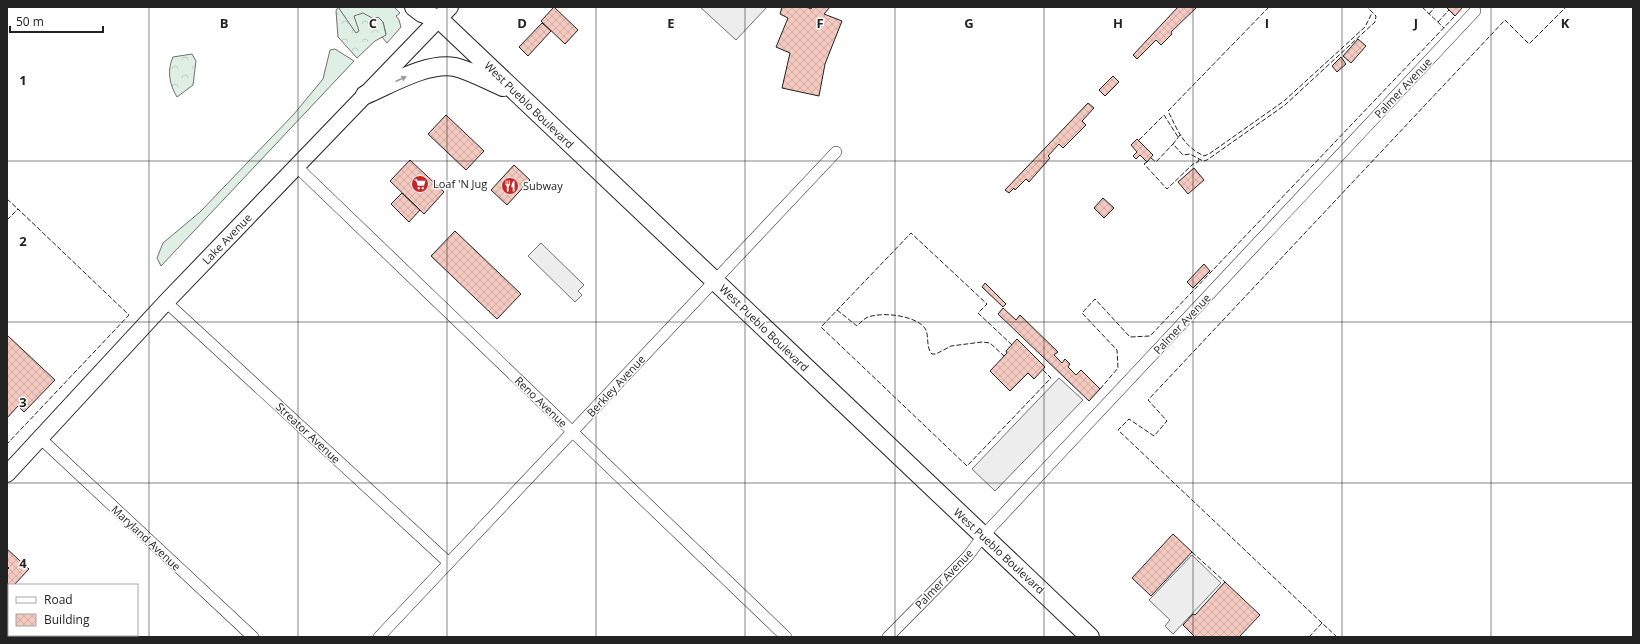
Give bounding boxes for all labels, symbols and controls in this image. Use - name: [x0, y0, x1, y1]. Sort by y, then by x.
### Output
- scale bar: [10, 8, 103, 34]
- text: 50 m: [16, 13, 44, 30]
- text: B: [220, 14, 229, 32]
- text: C: [369, 14, 377, 32]
- text: D: [517, 14, 527, 32]
- text: E: [667, 14, 675, 32]
- text: F: [816, 14, 824, 32]
- text: G: [964, 14, 974, 32]
- text: H: [1113, 14, 1123, 32]
- text: I: [1265, 14, 1269, 32]
- text: J: [1413, 14, 1418, 32]
- text: K: [1561, 14, 1570, 32]
- street label: Palmer Avenue: [1371, 54, 1435, 121]
- street label: West Pueblo Boulevard: [481, 58, 577, 151]
- text: 1: [19, 71, 27, 89]
- one-way arrow: [395, 76, 407, 82]
- supermarket icon: Loaf 'N Jug: [410, 174, 430, 194]
- place label: Loaf 'N Jug: [433, 176, 487, 191]
- restaurant icon: Subway: [500, 176, 520, 196]
- place label: Subway: [523, 178, 563, 193]
- street label: Lake Avenue: [199, 210, 255, 267]
- text: 2: [19, 232, 27, 250]
- street label: West Pueblo Boulevard: [716, 281, 812, 374]
- street label: Palmer Avenue: [1150, 290, 1214, 357]
- street label: Berkley Avenue: [583, 352, 648, 420]
- street label: Reno Avenue: [512, 373, 571, 430]
- text: 3: [19, 393, 27, 411]
- street label: Streator Avenue: [273, 399, 344, 466]
- street label: Maryland Avenue: [108, 502, 184, 574]
- street label: West Pueblo Boulevard: [951, 505, 1048, 597]
- street label: Palmer Avenue: [911, 546, 976, 612]
- text: 4: [19, 554, 27, 572]
- legend: [8, 584, 138, 636]
- text: Road: [44, 591, 73, 608]
- text: Building: [44, 611, 90, 628]

